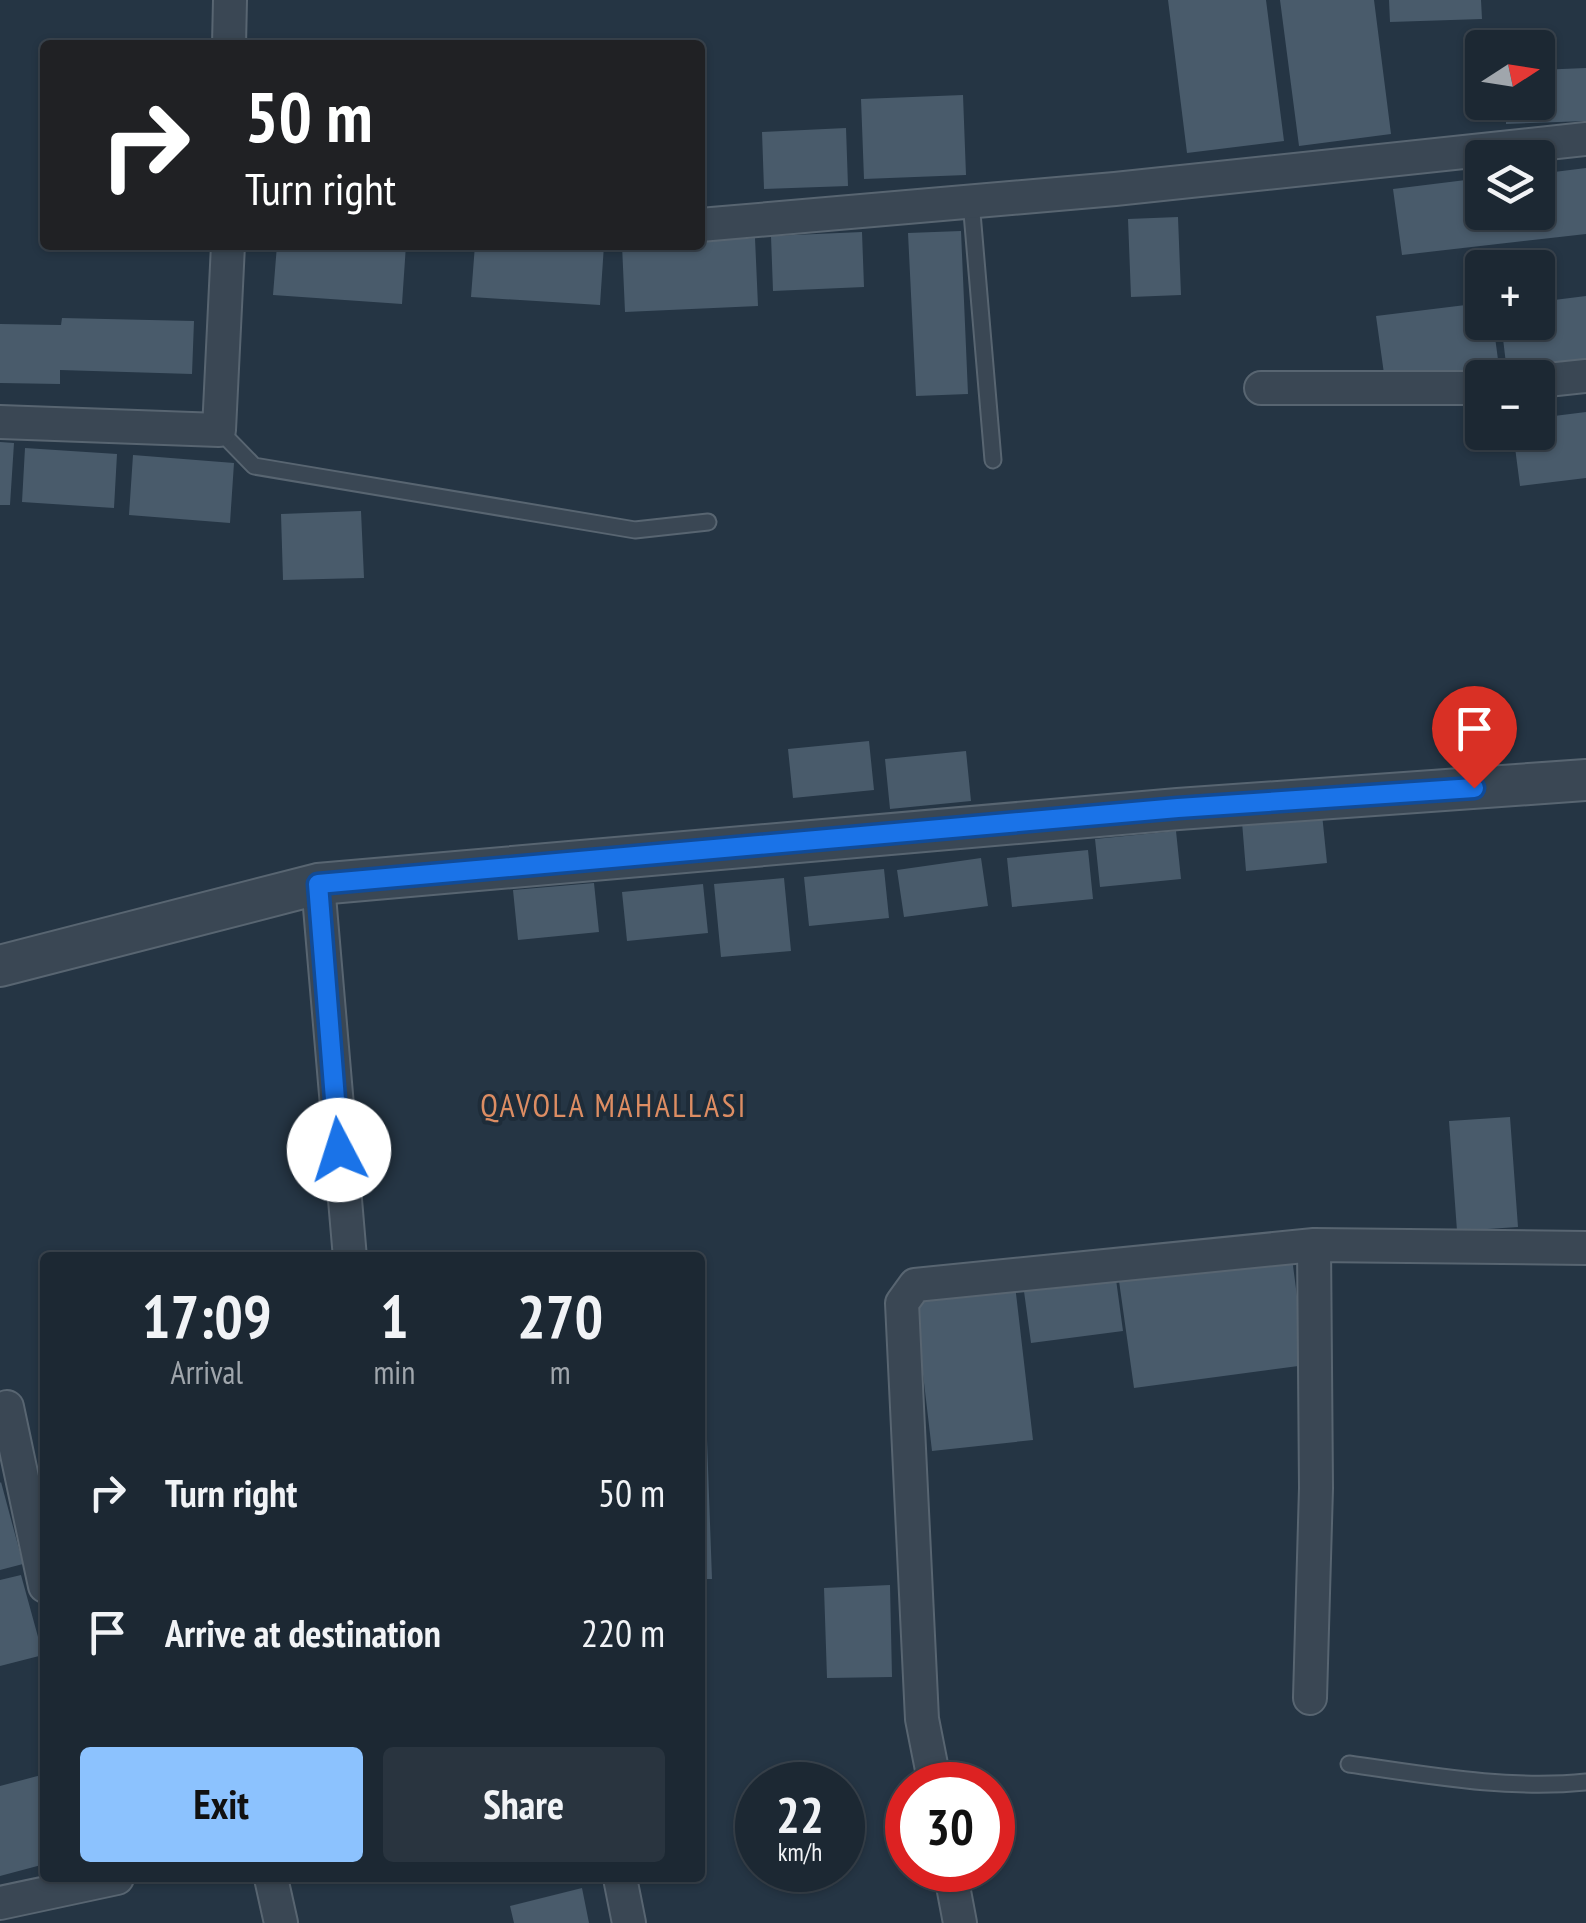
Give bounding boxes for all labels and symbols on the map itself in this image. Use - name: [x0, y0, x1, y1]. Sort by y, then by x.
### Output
- north arrow: [1465, 30, 1555, 120]
- pin: [1432, 686, 1517, 789]
- district label: QAVOLA MAHALLASI: [480, 1084, 748, 1126]
- position arrow: [287, 1098, 391, 1202]
- speed limit sign: 30: [885, 1762, 1015, 1892]

